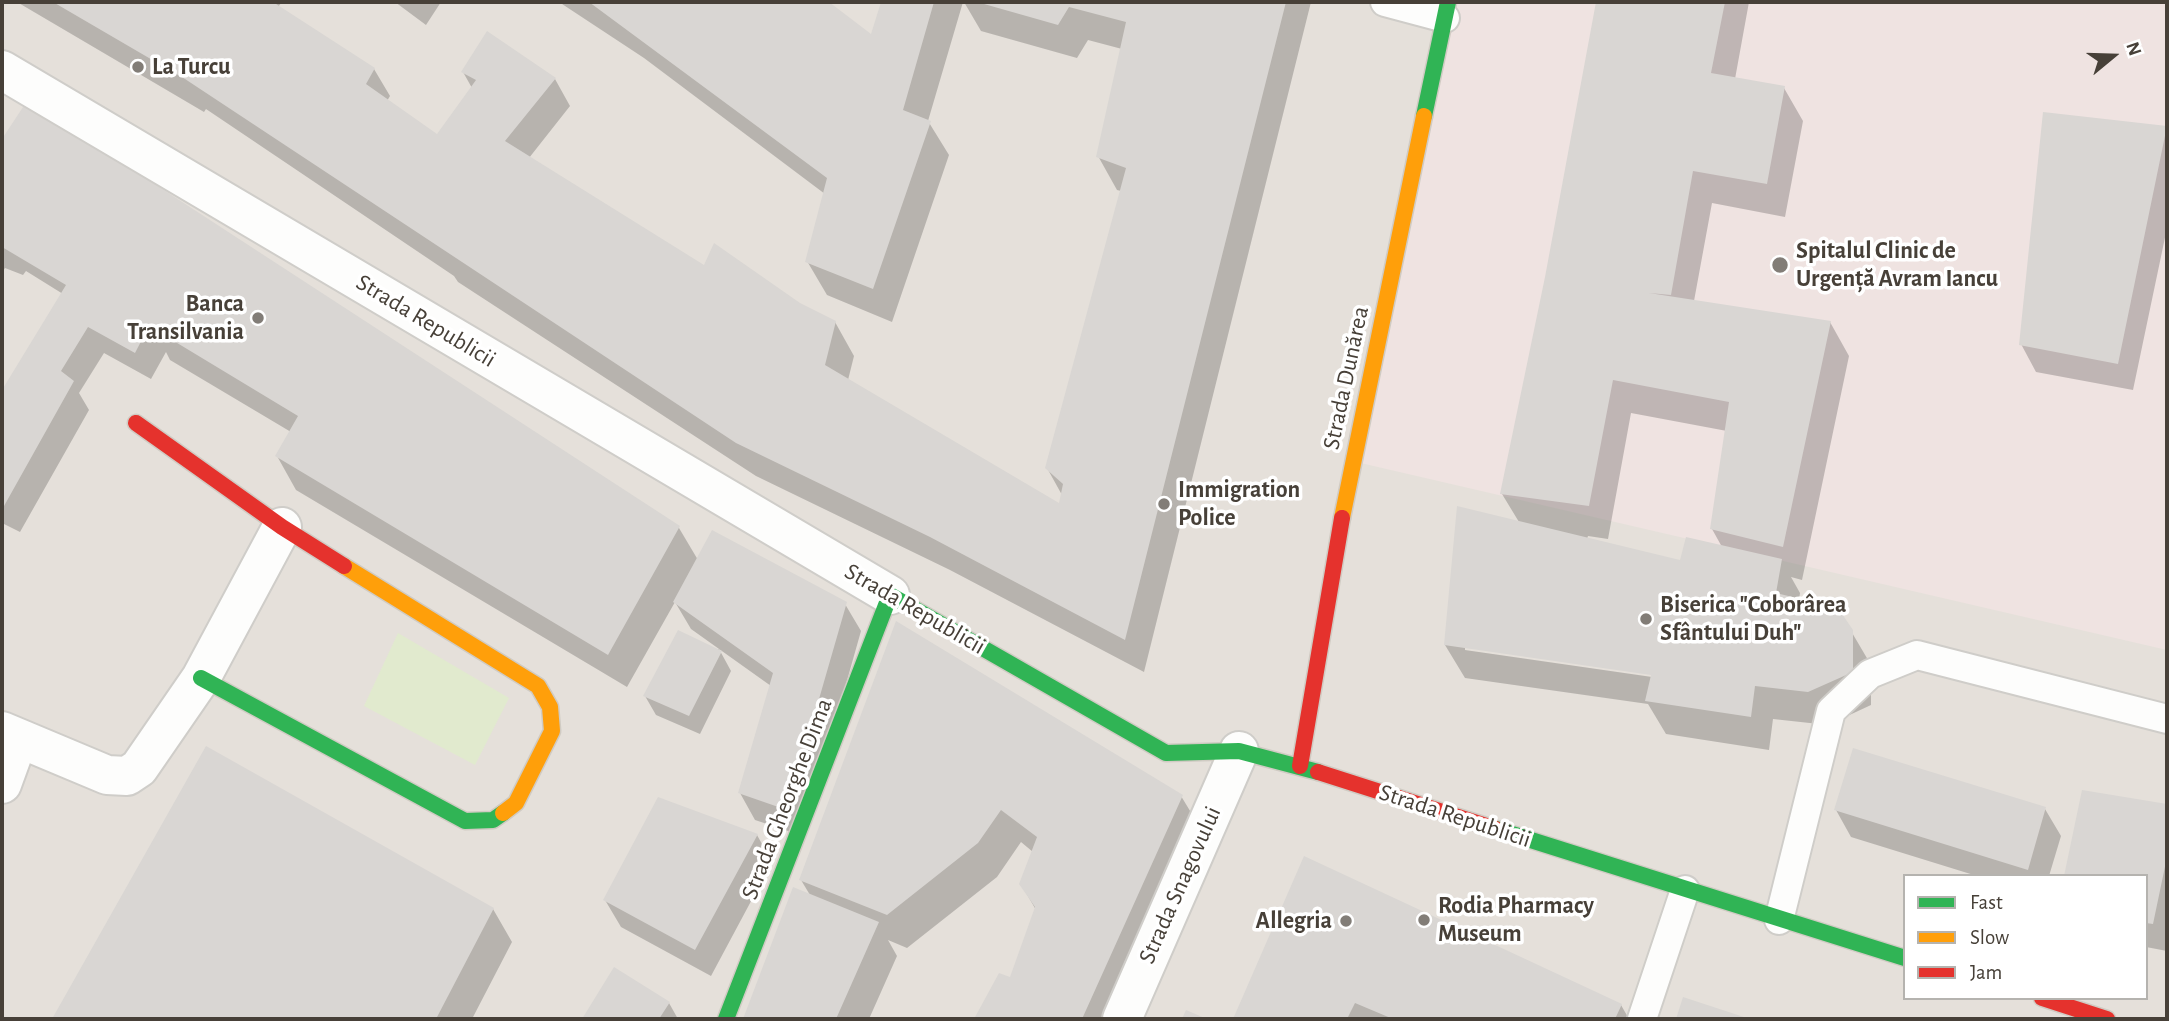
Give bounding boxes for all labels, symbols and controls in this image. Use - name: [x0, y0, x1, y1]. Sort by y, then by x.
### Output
- north arrow: [2078, 21, 2148, 91]
- text: N: [2122, 40, 2144, 58]
- place label: La Turcu: [152, 53, 231, 81]
- marker: La Turcu: [130, 59, 146, 75]
- place label: Spitalul Clinic de Urgență Avram Iancu: [1796, 237, 1998, 293]
- marker: Spitalul Clinic de Urgență Avram Iancu: [1770, 255, 1790, 275]
- street label: Strada Republicii: [351, 268, 501, 374]
- place label: Banca Transilvania: [127, 290, 244, 346]
- street label: Strada Dunărea: [1317, 304, 1375, 452]
- marker: Banca Transilvania: [250, 310, 266, 326]
- place label: Immigration Police: [1178, 476, 1300, 532]
- marker: Immigration Police: [1156, 496, 1172, 512]
- street label: Strada Republicii: [839, 557, 991, 661]
- place label: Biserica "Coborârea Sfântului Duh": [1660, 591, 1847, 647]
- marker: Biserica "Coborârea Sfântului Duh": [1638, 611, 1654, 627]
- street label: Strada Gheorghe Dima: [735, 694, 839, 904]
- street label: Strada Republicii: [1375, 778, 1535, 854]
- street label: Strada Snagovului: [1132, 802, 1228, 968]
- legend: [1903, 874, 2148, 1000]
- place label: Rodia Pharmacy Museum: [1438, 892, 1594, 948]
- text: Fast: [1970, 892, 2003, 913]
- place label: Allegria: [1256, 907, 1332, 935]
- marker: Rodia Pharmacy Museum: [1416, 912, 1432, 928]
- marker: Allegria: [1338, 913, 1354, 929]
- text: Slow: [1970, 927, 2009, 948]
- text: Jam: [1970, 962, 2002, 983]

